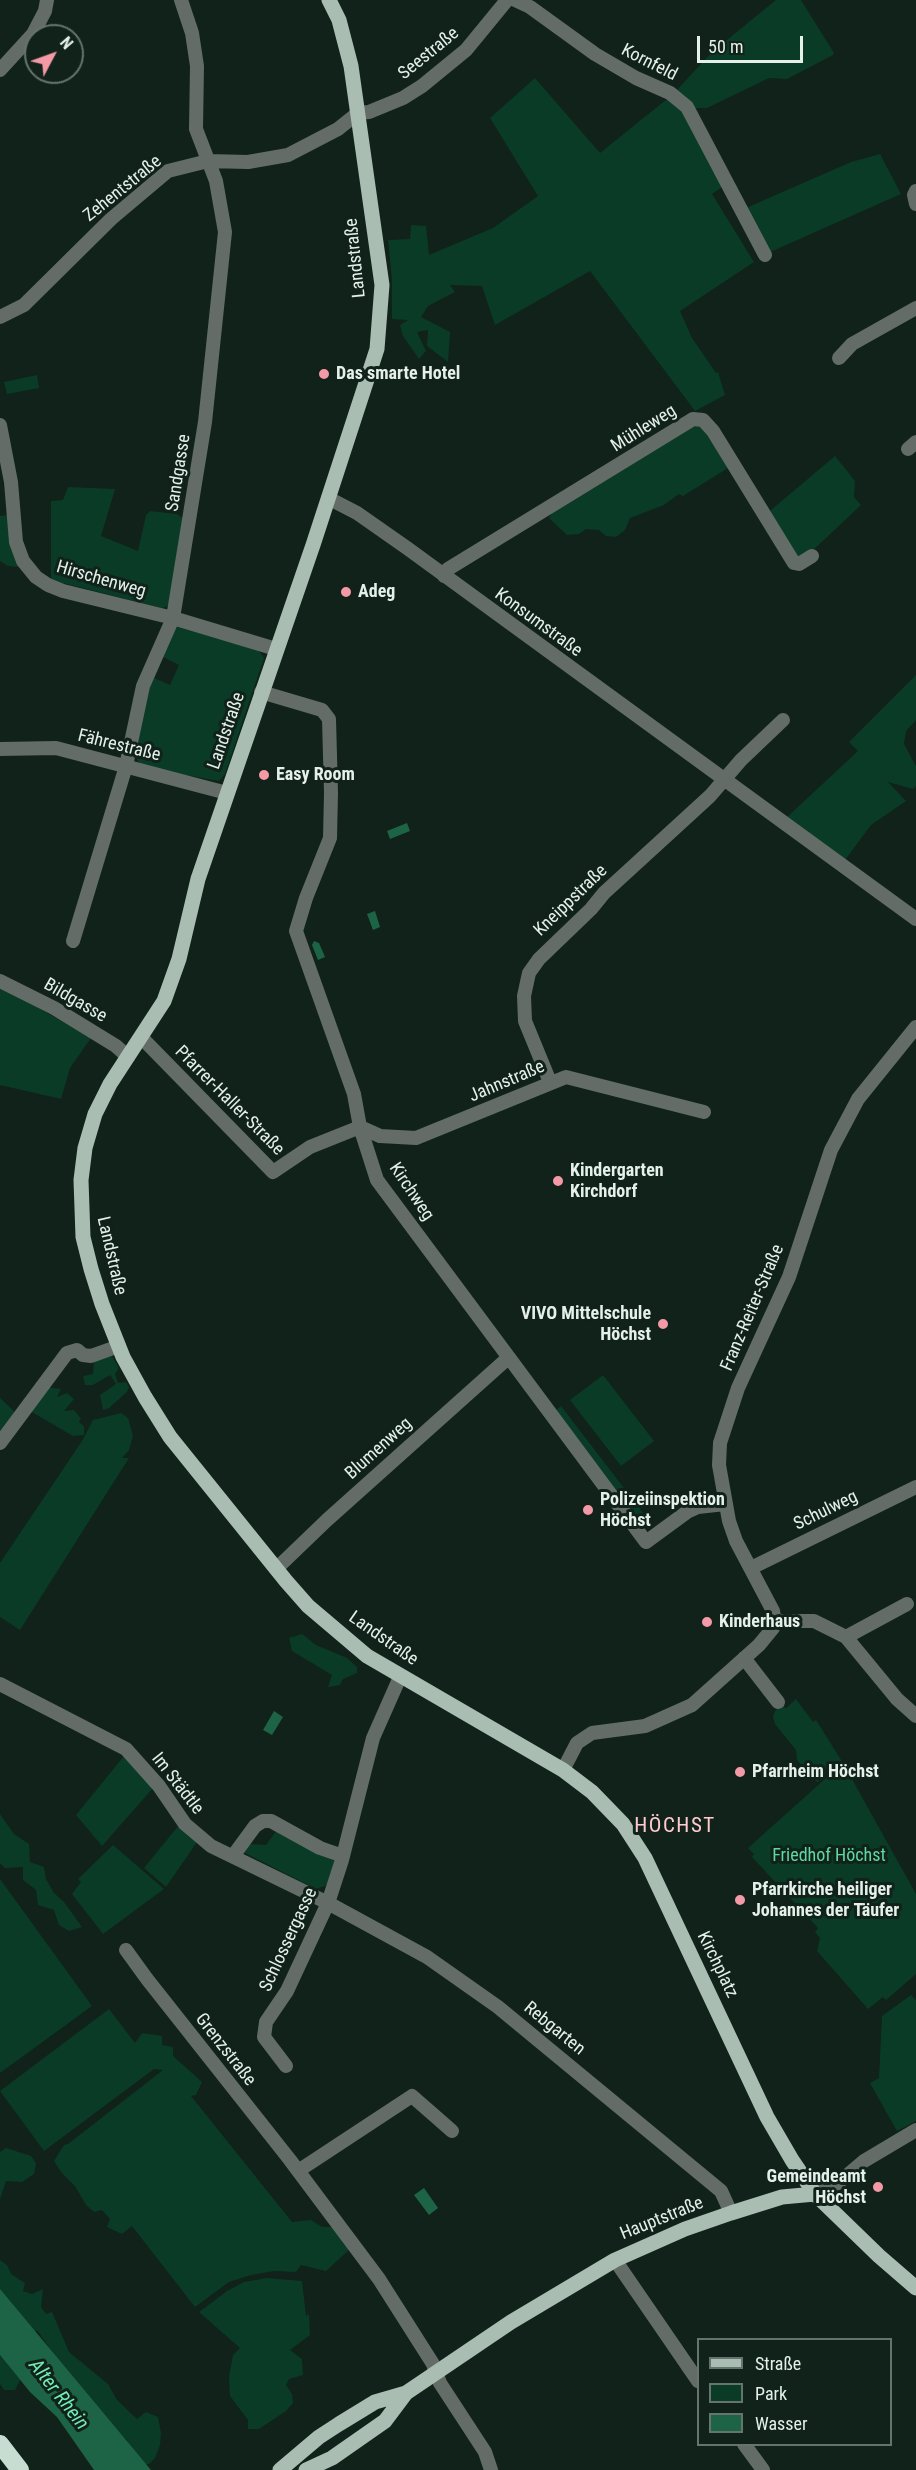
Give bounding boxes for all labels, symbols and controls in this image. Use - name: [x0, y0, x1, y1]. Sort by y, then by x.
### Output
- street label: Seestraße: [394, 23, 464, 85]
- north arrow: [24, 24, 84, 84]
- scale bar: [700, 24, 806, 62]
- text: N: [56, 33, 77, 53]
- text: 50 m: [708, 36, 743, 57]
- street label: Kornfeld: [617, 40, 681, 86]
- street label: Zehentstraße: [80, 151, 166, 227]
- street label: Landstraße: [341, 217, 371, 299]
- place label: Das smarte Hotel: [336, 363, 460, 385]
- marker: Das smarte Hotel: [317, 367, 331, 381]
- street label: Mühleweg: [608, 401, 680, 457]
- street label: Sandgasse: [162, 433, 196, 513]
- street label: Hirschenweg: [54, 557, 148, 603]
- place label: Adeg: [358, 581, 395, 603]
- street label: Konsumstraße: [490, 584, 586, 662]
- marker: Adeg: [339, 585, 353, 599]
- street label: Landstraße: [204, 690, 250, 772]
- street label: Fährestraße: [75, 725, 163, 767]
- place label: Easy Room: [276, 764, 355, 786]
- marker: Easy Room: [257, 768, 271, 782]
- street label: Kneippstraße: [530, 861, 612, 941]
- street label: Bildgasse: [40, 974, 110, 1028]
- street label: Pfarrer-Haller-Straße: [170, 1042, 288, 1160]
- street label: Jahnstraße: [466, 1056, 548, 1108]
- street label: Kirchweg: [384, 1159, 438, 1225]
- place label: Kindergarten Kirchdorf: [570, 1160, 664, 1202]
- marker: Kindergarten Kirchdorf: [551, 1174, 565, 1188]
- street label: Landstraße: [91, 1215, 131, 1297]
- street label: Franz-Reiter-Straße: [717, 1241, 789, 1375]
- place label: VIVO Mittelschule Höchst: [521, 1303, 651, 1346]
- marker: VIVO Mittelschule Höchst: [656, 1317, 670, 1331]
- street label: Blumenweg: [341, 1413, 417, 1485]
- street label: Schulweg: [791, 1486, 861, 1536]
- place label: Polizeiinspektion Höchst: [600, 1489, 725, 1532]
- marker: Polizeiinspektion Höchst: [581, 1503, 595, 1517]
- street label: Landstraße: [344, 1607, 422, 1671]
- place label: Kinderhaus: [719, 1611, 800, 1633]
- marker: Kinderhaus: [700, 1615, 714, 1629]
- street label: Im Städtle: [146, 1749, 208, 1819]
- place label: Pfarrheim Höchst: [752, 1761, 879, 1783]
- marker: Pfarrheim Höchst: [733, 1765, 747, 1779]
- district label: HÖCHST: [634, 1814, 716, 1840]
- park label: Friedhof Höchst: [772, 1845, 886, 1867]
- place label: Pfarrkirche heiliger Johannes der Täufer: [752, 1879, 899, 1922]
- street label: Schlossergasse: [256, 1885, 322, 1995]
- marker: Pfarrkirche heiliger Johannes der Täufer: [733, 1893, 747, 1907]
- street label: Kirchplatz: [692, 1928, 742, 2002]
- street label: Rebgarten: [519, 1998, 589, 2060]
- street label: Grenzstraße: [190, 2009, 260, 2091]
- place label: Gemeindeamt Höchst: [767, 2166, 866, 2208]
- marker: Gemeindeamt Höchst: [871, 2180, 885, 2194]
- street label: Hauptstraße: [617, 2193, 707, 2245]
- legend: [697, 2338, 892, 2446]
- text: Straße: [755, 2353, 801, 2374]
- water label: Alter Rhein: [23, 2355, 93, 2435]
- text: Park: [755, 2383, 787, 2404]
- text: Wasser: [755, 2413, 807, 2434]

